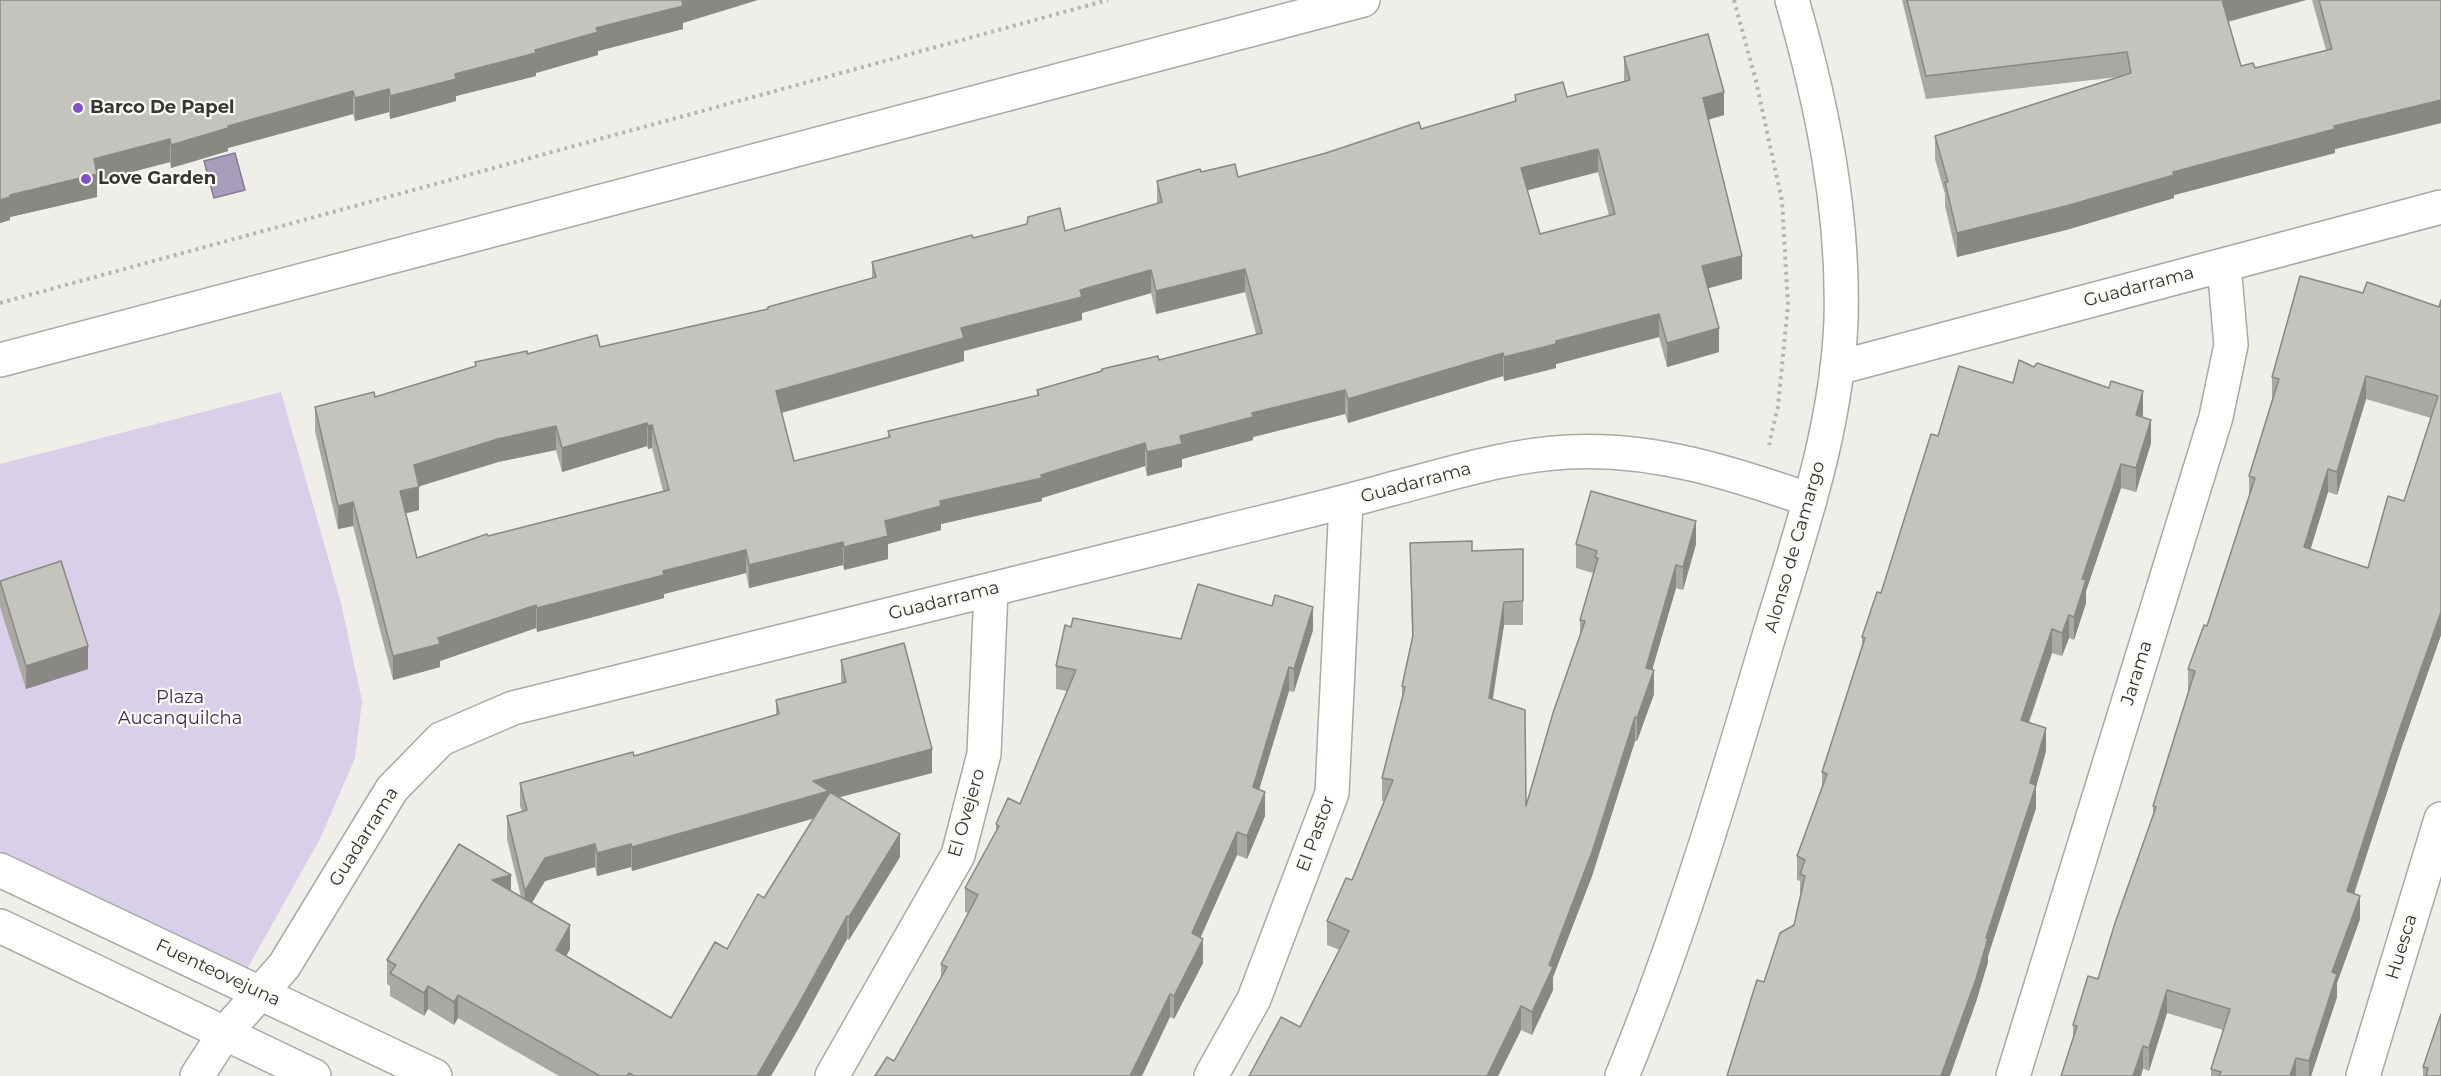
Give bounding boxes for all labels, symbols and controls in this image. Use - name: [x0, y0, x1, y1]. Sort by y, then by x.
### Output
- place label: Barco De Papel: [90, 97, 234, 119]
- marker: Barco De Papel: [71, 101, 85, 115]
- place label: Love Garden: [98, 168, 216, 190]
- marker: Love Garden: [79, 172, 93, 186]
- street label: Guadarrama: [2081, 262, 2197, 312]
- street label: Guadarrama: [1358, 458, 1474, 508]
- street label: Alonso de Camargo: [1760, 459, 1830, 635]
- street label: Guadarrama: [886, 577, 1002, 625]
- street label: Jarama: [2117, 638, 2157, 708]
- park label: Plaza Aucanquilcha: [118, 687, 242, 730]
- street label: El Ovejero: [944, 766, 990, 860]
- street label: Guadarrama: [325, 783, 403, 891]
- street label: El Pastor: [1292, 793, 1340, 875]
- street label: Huesca: [2382, 912, 2422, 982]
- street label: Fuenteovejuna: [152, 935, 284, 1011]

